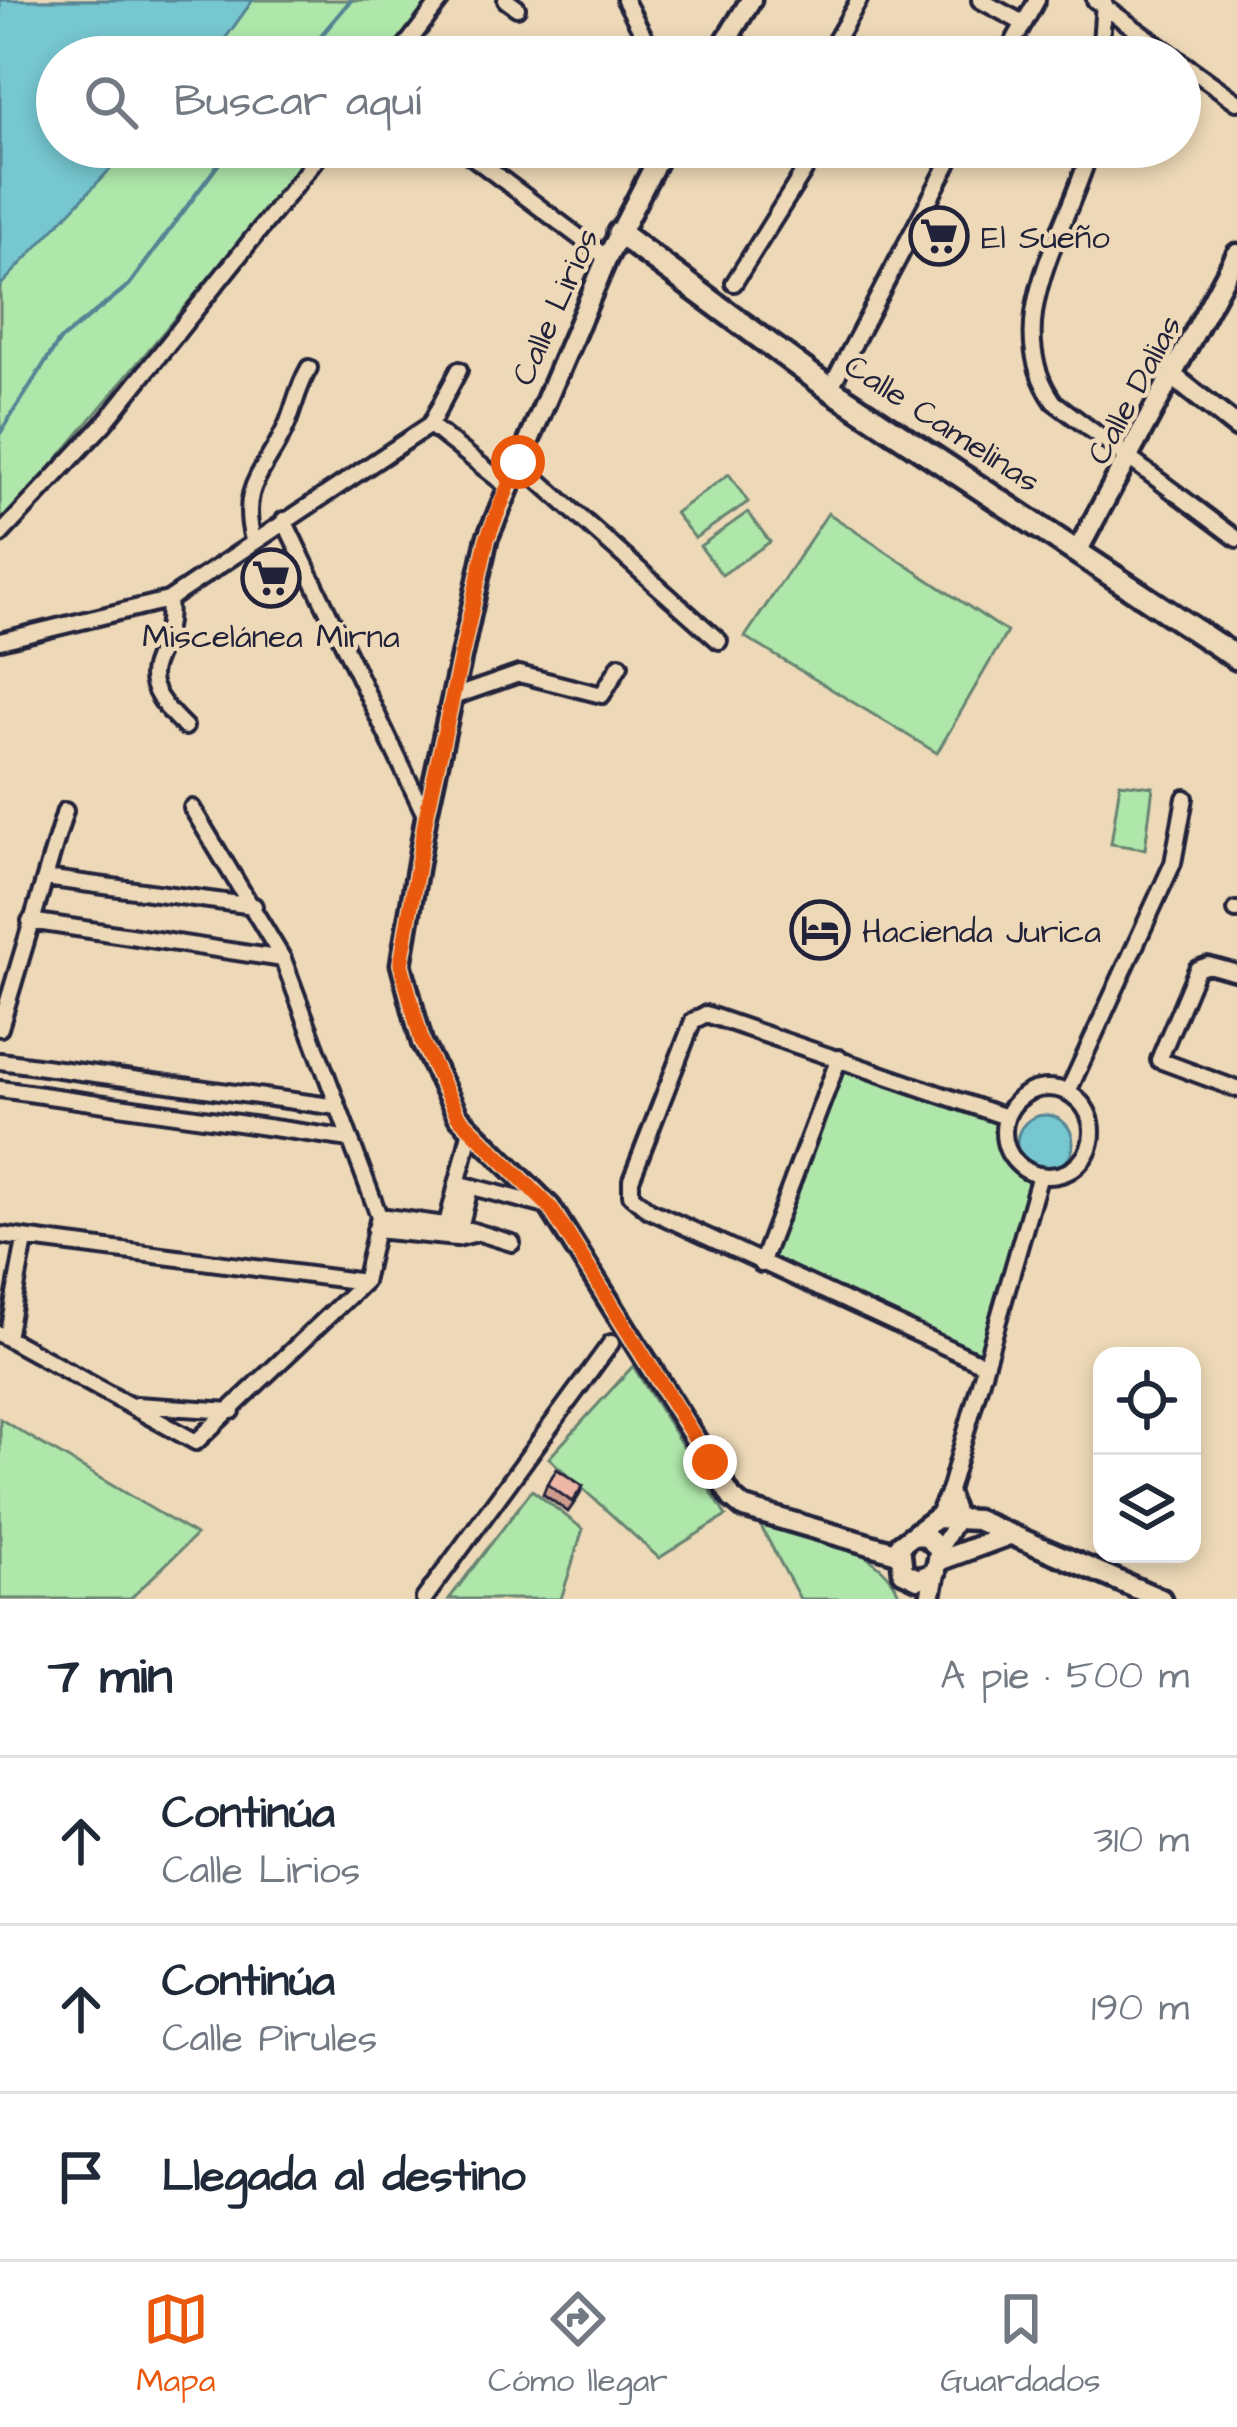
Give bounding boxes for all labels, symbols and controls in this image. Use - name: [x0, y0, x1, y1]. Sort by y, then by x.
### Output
- search box: [36, 36, 1201, 168]
- icon: search: [78, 69, 144, 135]
- text: Buscar aquí: [174, 71, 421, 133]
- supermarket icon: El Sueño: [908, 205, 970, 267]
- place label: El Sueño: [981, 215, 1110, 261]
- street label: Calle Lirios: [501, 221, 611, 393]
- street label: Calle Dalias: [1076, 307, 1193, 473]
- street label: Calle Camelinas: [835, 343, 1049, 504]
- route start: [491, 435, 545, 489]
- supermarket icon: Miscelánea Mirna: [240, 547, 302, 609]
- place label: Miscelánea Mirna: [142, 614, 400, 660]
- hotel icon: Hacienda Jurica: [789, 899, 851, 961]
- place label: Hacienda Jurica: [862, 909, 1101, 955]
- map controls: [1093, 1347, 1201, 1563]
- button: locate: [1093, 1347, 1201, 1455]
- route end: [683, 1435, 737, 1489]
- button: layers: [1093, 1455, 1201, 1563]
- text: 7 min: [48, 1642, 173, 1713]
- text: A pie · 500 m: [940, 1650, 1189, 1704]
- text: Continúa: [162, 1783, 335, 1845]
- icon: ahead: [48, 1808, 114, 1874]
- text: 310 m: [1094, 1814, 1189, 1868]
- text: Calle Lirios: [162, 1845, 360, 1899]
- text: Continúa: [162, 1951, 335, 2013]
- icon: ahead: [48, 1976, 114, 2042]
- text: 190 m: [1091, 1982, 1189, 2036]
- text: Calle Pirules: [162, 2013, 377, 2067]
- icon: arrive: [48, 2144, 114, 2210]
- text: Llegada al destino: [162, 2146, 525, 2208]
- tab: Mapa: [136, 2286, 216, 2404]
- tab: Cómo llegar: [488, 2286, 668, 2404]
- tab: Guardados: [940, 2286, 1101, 2404]

